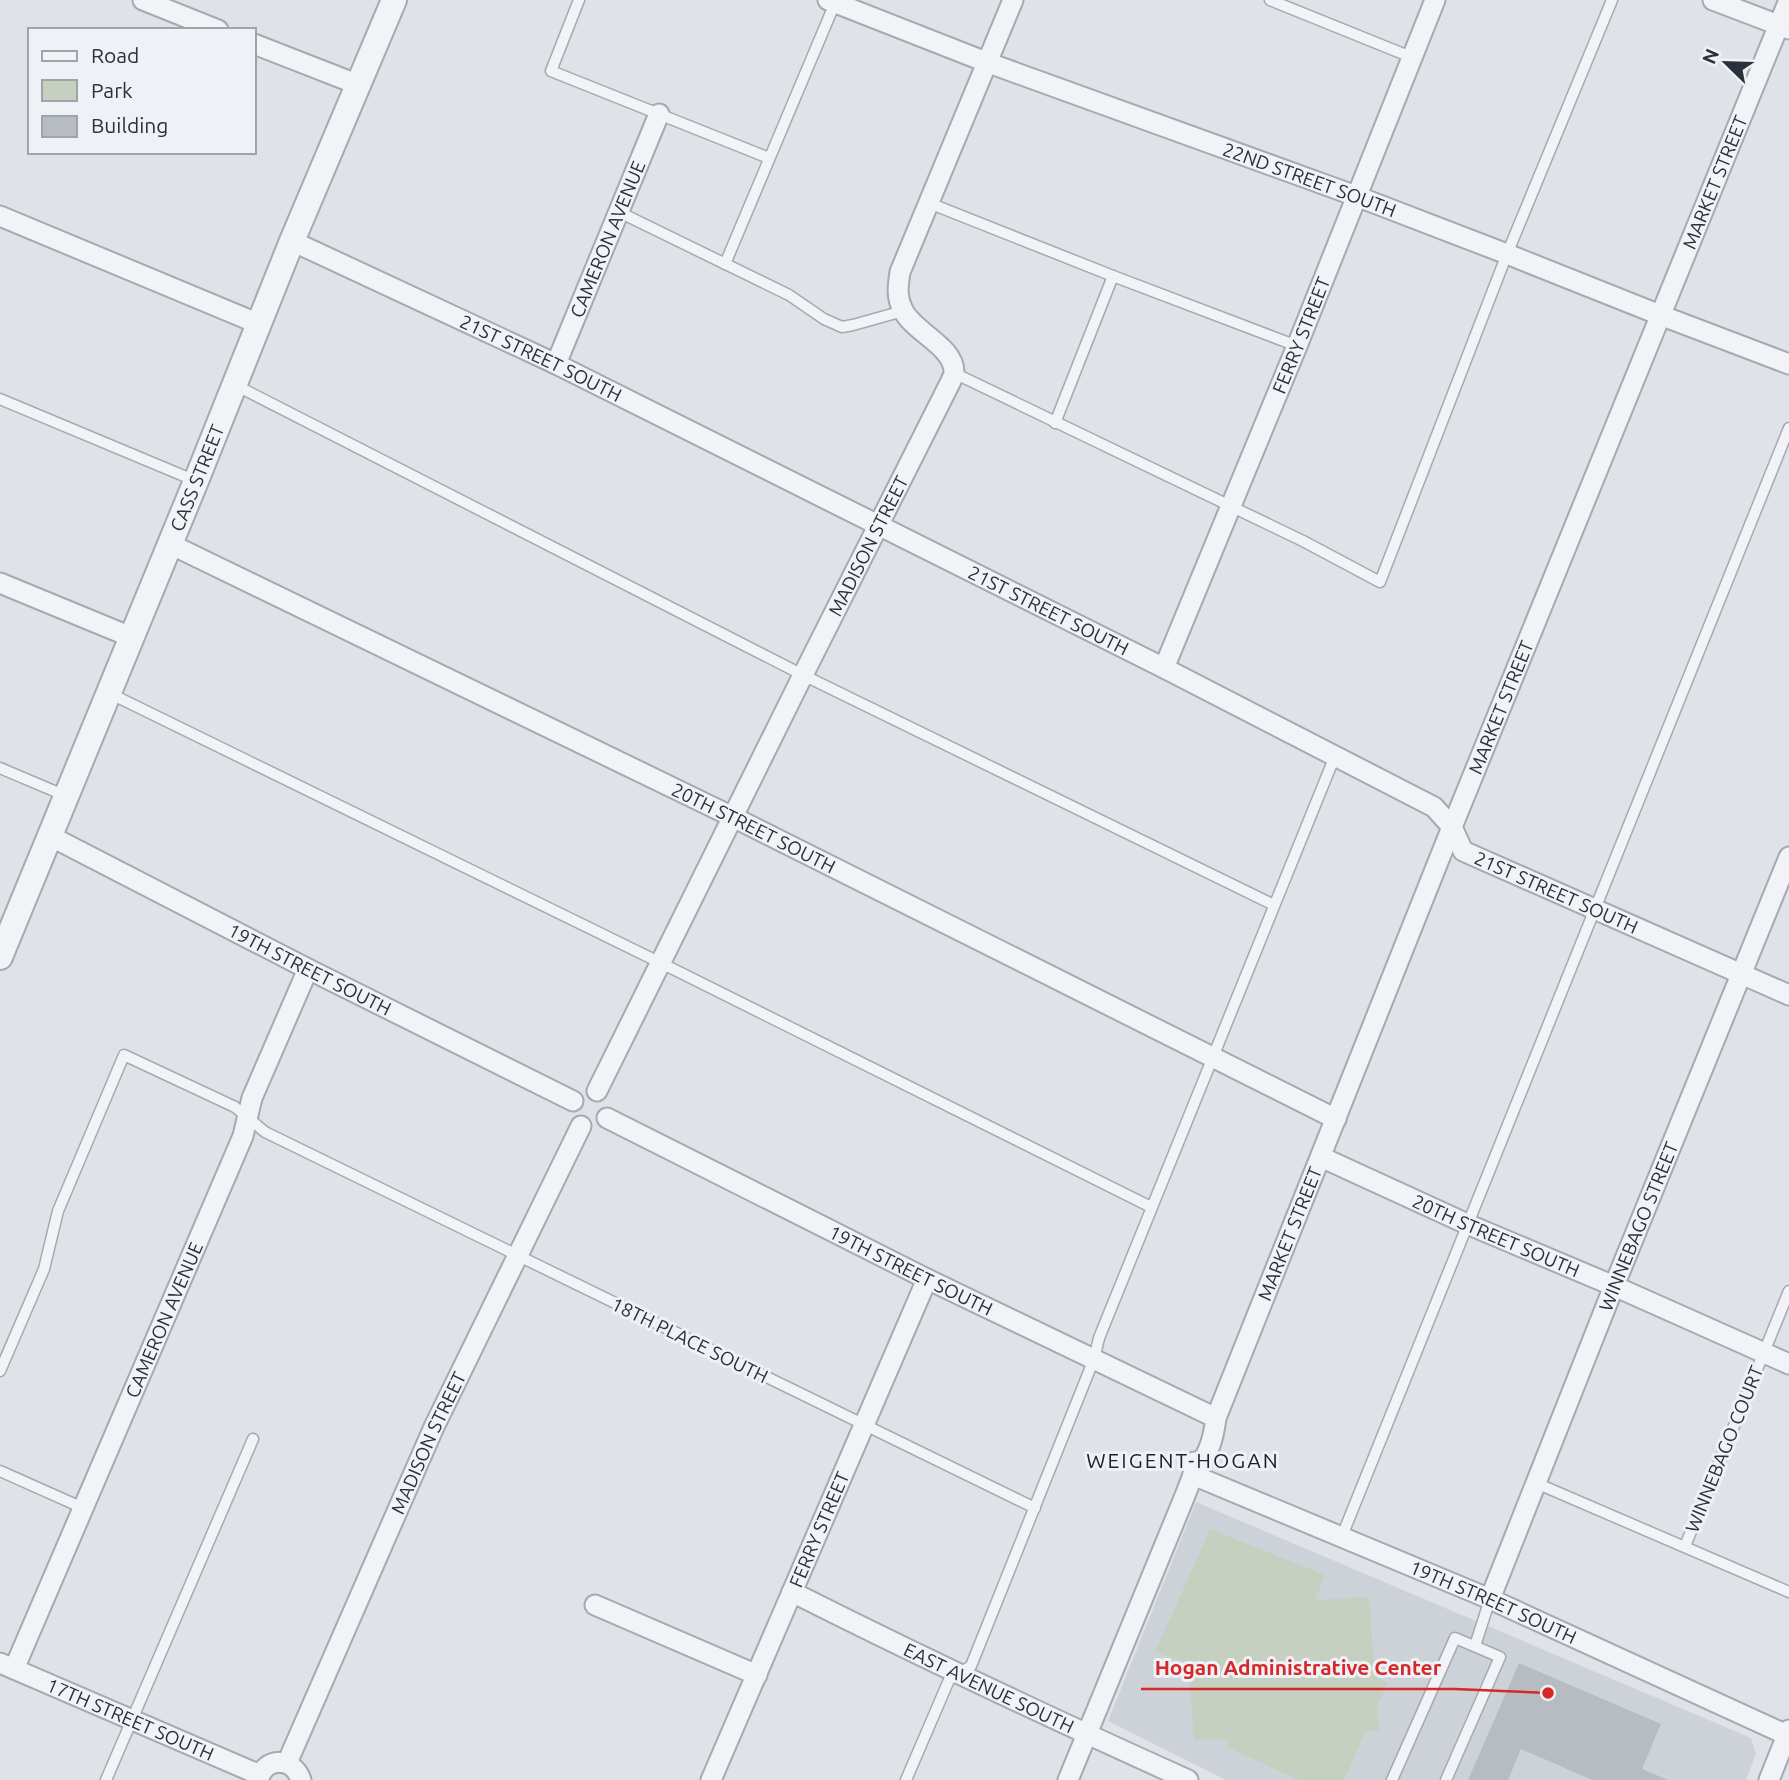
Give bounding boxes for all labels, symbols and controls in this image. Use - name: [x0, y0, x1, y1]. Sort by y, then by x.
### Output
- legend: [28, 28, 256, 154]
- north arrow: [1691, 28, 1761, 98]
- text: Road: [91, 43, 139, 67]
- text: N: [1697, 46, 1723, 67]
- text: Park: [91, 78, 133, 102]
- street label: MARKET STREET: [1678, 112, 1752, 252]
- text: Building: [91, 113, 168, 137]
- street label: 22ND STREET SOUTH: [1220, 138, 1399, 221]
- street label: CAMERON AVENUE: [565, 158, 650, 321]
- street label: FERRY STREET: [1268, 273, 1335, 397]
- street label: 21ST STREET SOUTH: [457, 310, 625, 406]
- street label: CASS STREET: [165, 421, 229, 535]
- street label: MADISON STREET: [824, 472, 913, 619]
- street label: 21ST STREET SOUTH: [965, 561, 1132, 660]
- street label: MARKET STREET: [1464, 637, 1538, 777]
- street label: 20TH STREET SOUTH: [668, 778, 839, 878]
- street label: 21ST STREET SOUTH: [1471, 847, 1641, 938]
- street label: 19TH STREET SOUTH: [225, 919, 395, 1020]
- street label: WINNEBAGO STREET: [1594, 1138, 1683, 1314]
- street label: MARKET STREET: [1253, 1163, 1326, 1304]
- street label: 20TH STREET SOUTH: [1409, 1190, 1583, 1281]
- street label: 19TH STREET SOUTH: [825, 1221, 996, 1320]
- street label: CAMERON AVENUE: [121, 1239, 207, 1401]
- street label: 18TH PLACE SOUTH: [608, 1293, 772, 1387]
- street label: WINNEBAGO COURT: [1681, 1362, 1768, 1535]
- street label: MADISON STREET: [386, 1368, 471, 1517]
- district label: WEIGENT-HOGAN: [1086, 1448, 1280, 1472]
- street label: FERRY STREET: [784, 1468, 854, 1591]
- street label: 19TH STREET SOUTH: [1407, 1556, 1580, 1648]
- street label: EAST AVENUE SOUTH: [900, 1638, 1078, 1737]
- callout: Hogan Administrative Center: [1141, 1647, 1455, 1689]
- text: Hogan Administrative Center: [1155, 1655, 1442, 1679]
- street label: 17TH STREET SOUTH: [43, 1674, 217, 1765]

